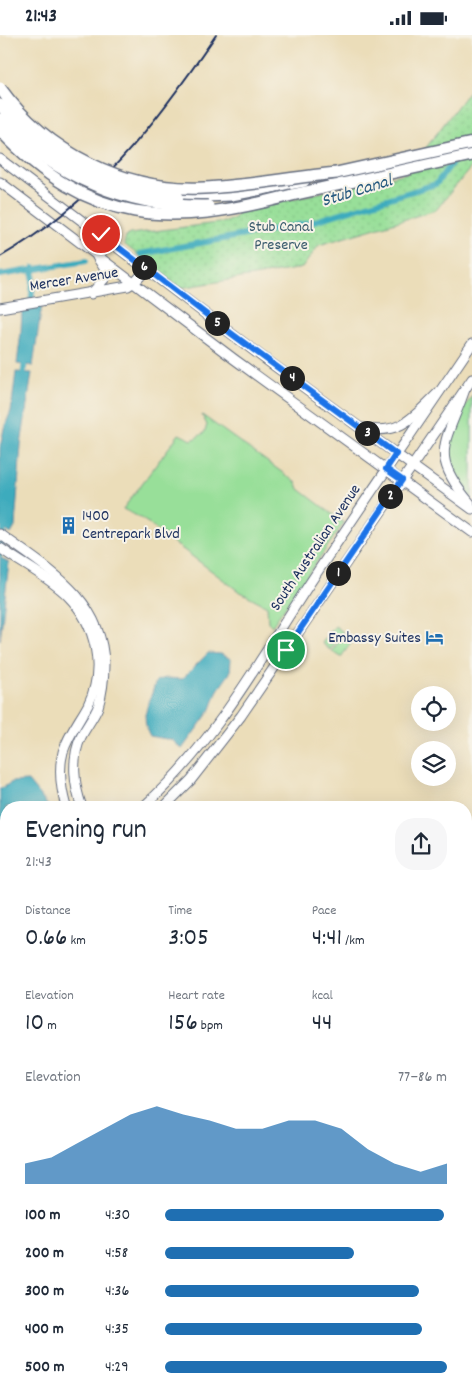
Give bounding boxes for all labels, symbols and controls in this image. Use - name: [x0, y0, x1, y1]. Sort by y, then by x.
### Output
- text: 21:43: [25, 4, 57, 31]
- water label: Stub Canal: [319, 169, 397, 215]
- pin: [80, 213, 122, 255]
- park label: Stub Canal Preserve: [249, 216, 313, 257]
- icon: check: [87, 220, 115, 248]
- pin: 6: [132, 255, 156, 279]
- text: 6: [141, 257, 148, 277]
- street label: Mercer Avenue: [28, 262, 120, 298]
- pin: 5: [204, 311, 230, 335]
- text: 5: [214, 313, 221, 333]
- pin: 4: [280, 365, 304, 391]
- text: 4: [290, 368, 295, 388]
- pin: 3: [354, 421, 380, 445]
- text: 3: [364, 423, 371, 443]
- street label: South Australian Avenue: [265, 480, 367, 616]
- pin: 2: [378, 483, 402, 509]
- text: 2: [387, 486, 394, 506]
- place label: 1400 Centrepark Blvd: [82, 505, 180, 546]
- building icon: 1400 Centrepark Blvd: [58, 515, 78, 535]
- pin: 1: [326, 561, 350, 585]
- text: 1: [337, 563, 340, 583]
- place label: Embassy Suites: [328, 627, 421, 650]
- hotel icon: Embassy Suites: [425, 628, 445, 648]
- pin: [265, 629, 307, 671]
- icon: arrive: [272, 636, 300, 664]
- map controls: [411, 686, 456, 786]
- button: locate: [411, 686, 456, 731]
- button: layers: [411, 741, 456, 786]
- text: Evening run: [25, 812, 147, 852]
- button: share: [395, 818, 447, 870]
- text: 21:43: [25, 851, 52, 874]
- text: Distance: [25, 901, 71, 921]
- text: Time: [168, 901, 192, 921]
- text: Pace: [312, 901, 336, 921]
- text: 0.66: [25, 921, 67, 957]
- text: 3:05: [168, 921, 209, 957]
- text: 4:41: [312, 921, 342, 957]
- text: km: [67, 931, 86, 951]
- text: /km: [342, 931, 365, 951]
- text: Elevation: [25, 986, 74, 1006]
- text: Heart rate: [168, 986, 225, 1006]
- text: kcal: [312, 986, 333, 1006]
- text: 10: [25, 1006, 44, 1042]
- text: 156: [168, 1006, 198, 1042]
- text: 44: [312, 1006, 332, 1042]
- text: m: [44, 1016, 57, 1036]
- text: bpm: [198, 1016, 223, 1036]
- text: Elevation: [25, 1066, 81, 1089]
- text: 77–86 m: [398, 1066, 447, 1089]
- text: 100 m: [25, 1204, 61, 1227]
- text: 4:30: [105, 1204, 130, 1227]
- text: 200 m: [25, 1242, 64, 1265]
- text: 4:58: [105, 1242, 128, 1265]
- text: 300 m: [25, 1280, 64, 1303]
- text: 4:36: [105, 1280, 129, 1303]
- text: 400 m: [25, 1318, 64, 1341]
- text: 4:35: [105, 1318, 129, 1341]
- text: 500 m: [25, 1356, 65, 1379]
- text: 4:29: [105, 1356, 129, 1379]

